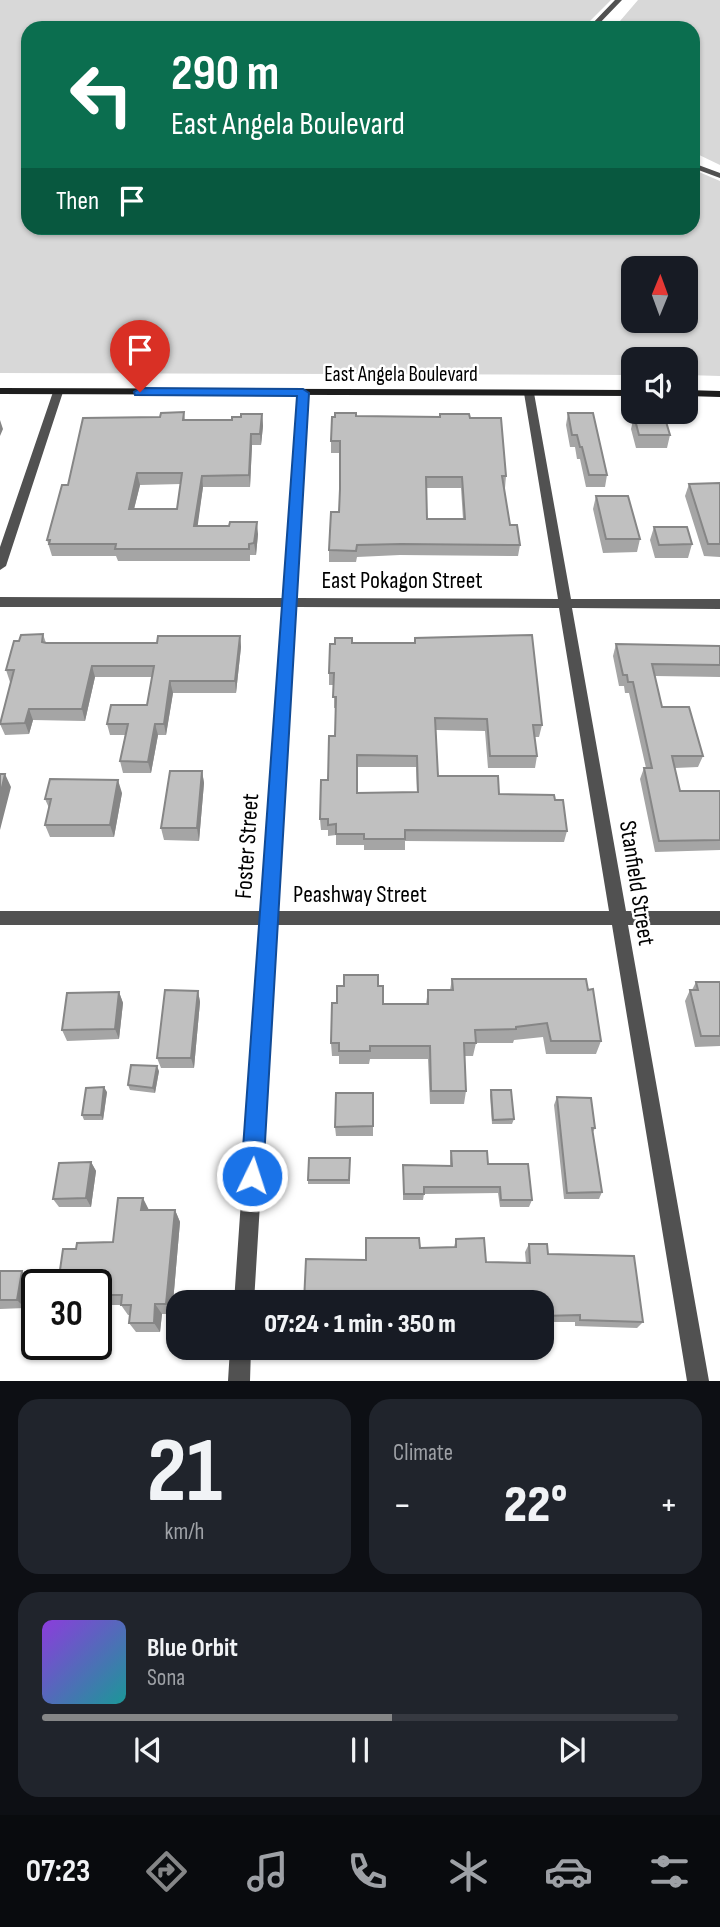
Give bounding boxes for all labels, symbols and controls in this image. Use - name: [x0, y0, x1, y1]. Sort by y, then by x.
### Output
- text: 290 m: [171, 45, 279, 104]
- icon: left: [56, 49, 147, 140]
- text: East Angela Boulevard: [171, 105, 405, 144]
- icon: arrive: [113, 182, 151, 220]
- text: Then: [56, 186, 99, 217]
- north arrow: [621, 256, 698, 332]
- map controls: [621, 256, 698, 424]
- pin: [110, 320, 170, 392]
- icon: arrive: [121, 331, 159, 369]
- button: sound: [621, 347, 698, 424]
- street label: East Angela Boulevard: [324, 362, 478, 387]
- street label: East Pokagon Street: [321, 566, 483, 595]
- street label: Foster Street: [229, 792, 265, 900]
- street label: Stanfield Street: [613, 818, 661, 948]
- street label: Peashway Street: [293, 880, 427, 909]
- position arrow: [215, 1139, 289, 1213]
- speed limit sign: 30: [21, 1269, 112, 1360]
- text: 07:24 · 1 min · 350 m: [264, 1309, 456, 1340]
- text: 21: [147, 1418, 222, 1527]
- text: Climate: [393, 1439, 453, 1467]
- text: 22°: [504, 1474, 567, 1537]
- text: −: [393, 1483, 412, 1528]
- text: +: [659, 1483, 678, 1528]
- text: km/h: [165, 1518, 204, 1546]
- text: Blue Orbit: [147, 1633, 238, 1664]
- text: Sona: [147, 1664, 185, 1692]
- icon: previous: [129, 1731, 167, 1769]
- icon: pause: [341, 1731, 379, 1769]
- icon: next: [553, 1731, 591, 1769]
- icon: directions: [142, 1847, 191, 1896]
- icon: music: [243, 1847, 292, 1896]
- icon: phone: [343, 1847, 392, 1896]
- icon: climate: [444, 1847, 493, 1896]
- icon: car: [544, 1847, 593, 1896]
- icon: filters: [645, 1847, 694, 1896]
- text: 07:23: [26, 1852, 90, 1891]

